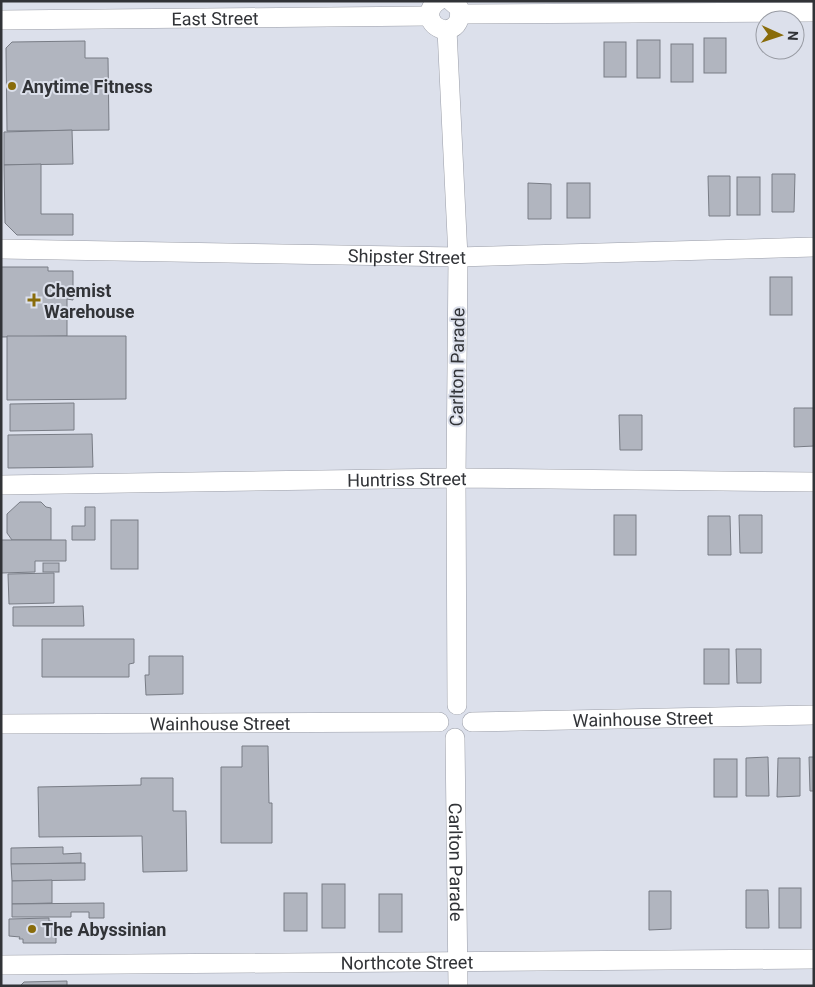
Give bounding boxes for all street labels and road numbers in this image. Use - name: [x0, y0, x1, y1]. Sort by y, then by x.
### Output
- street label: East Street: [171, 7, 259, 29]
- street label: Shipster Street: [348, 245, 466, 268]
- street label: Carlton Parade: [445, 307, 469, 427]
- street label: Huntriss Street: [347, 467, 467, 490]
- street label: Wainhouse Street: [572, 707, 714, 730]
- street label: Wainhouse Street: [150, 712, 291, 734]
- street label: Carlton Parade: [445, 803, 468, 921]
- street label: Northcote Street: [341, 951, 473, 973]

